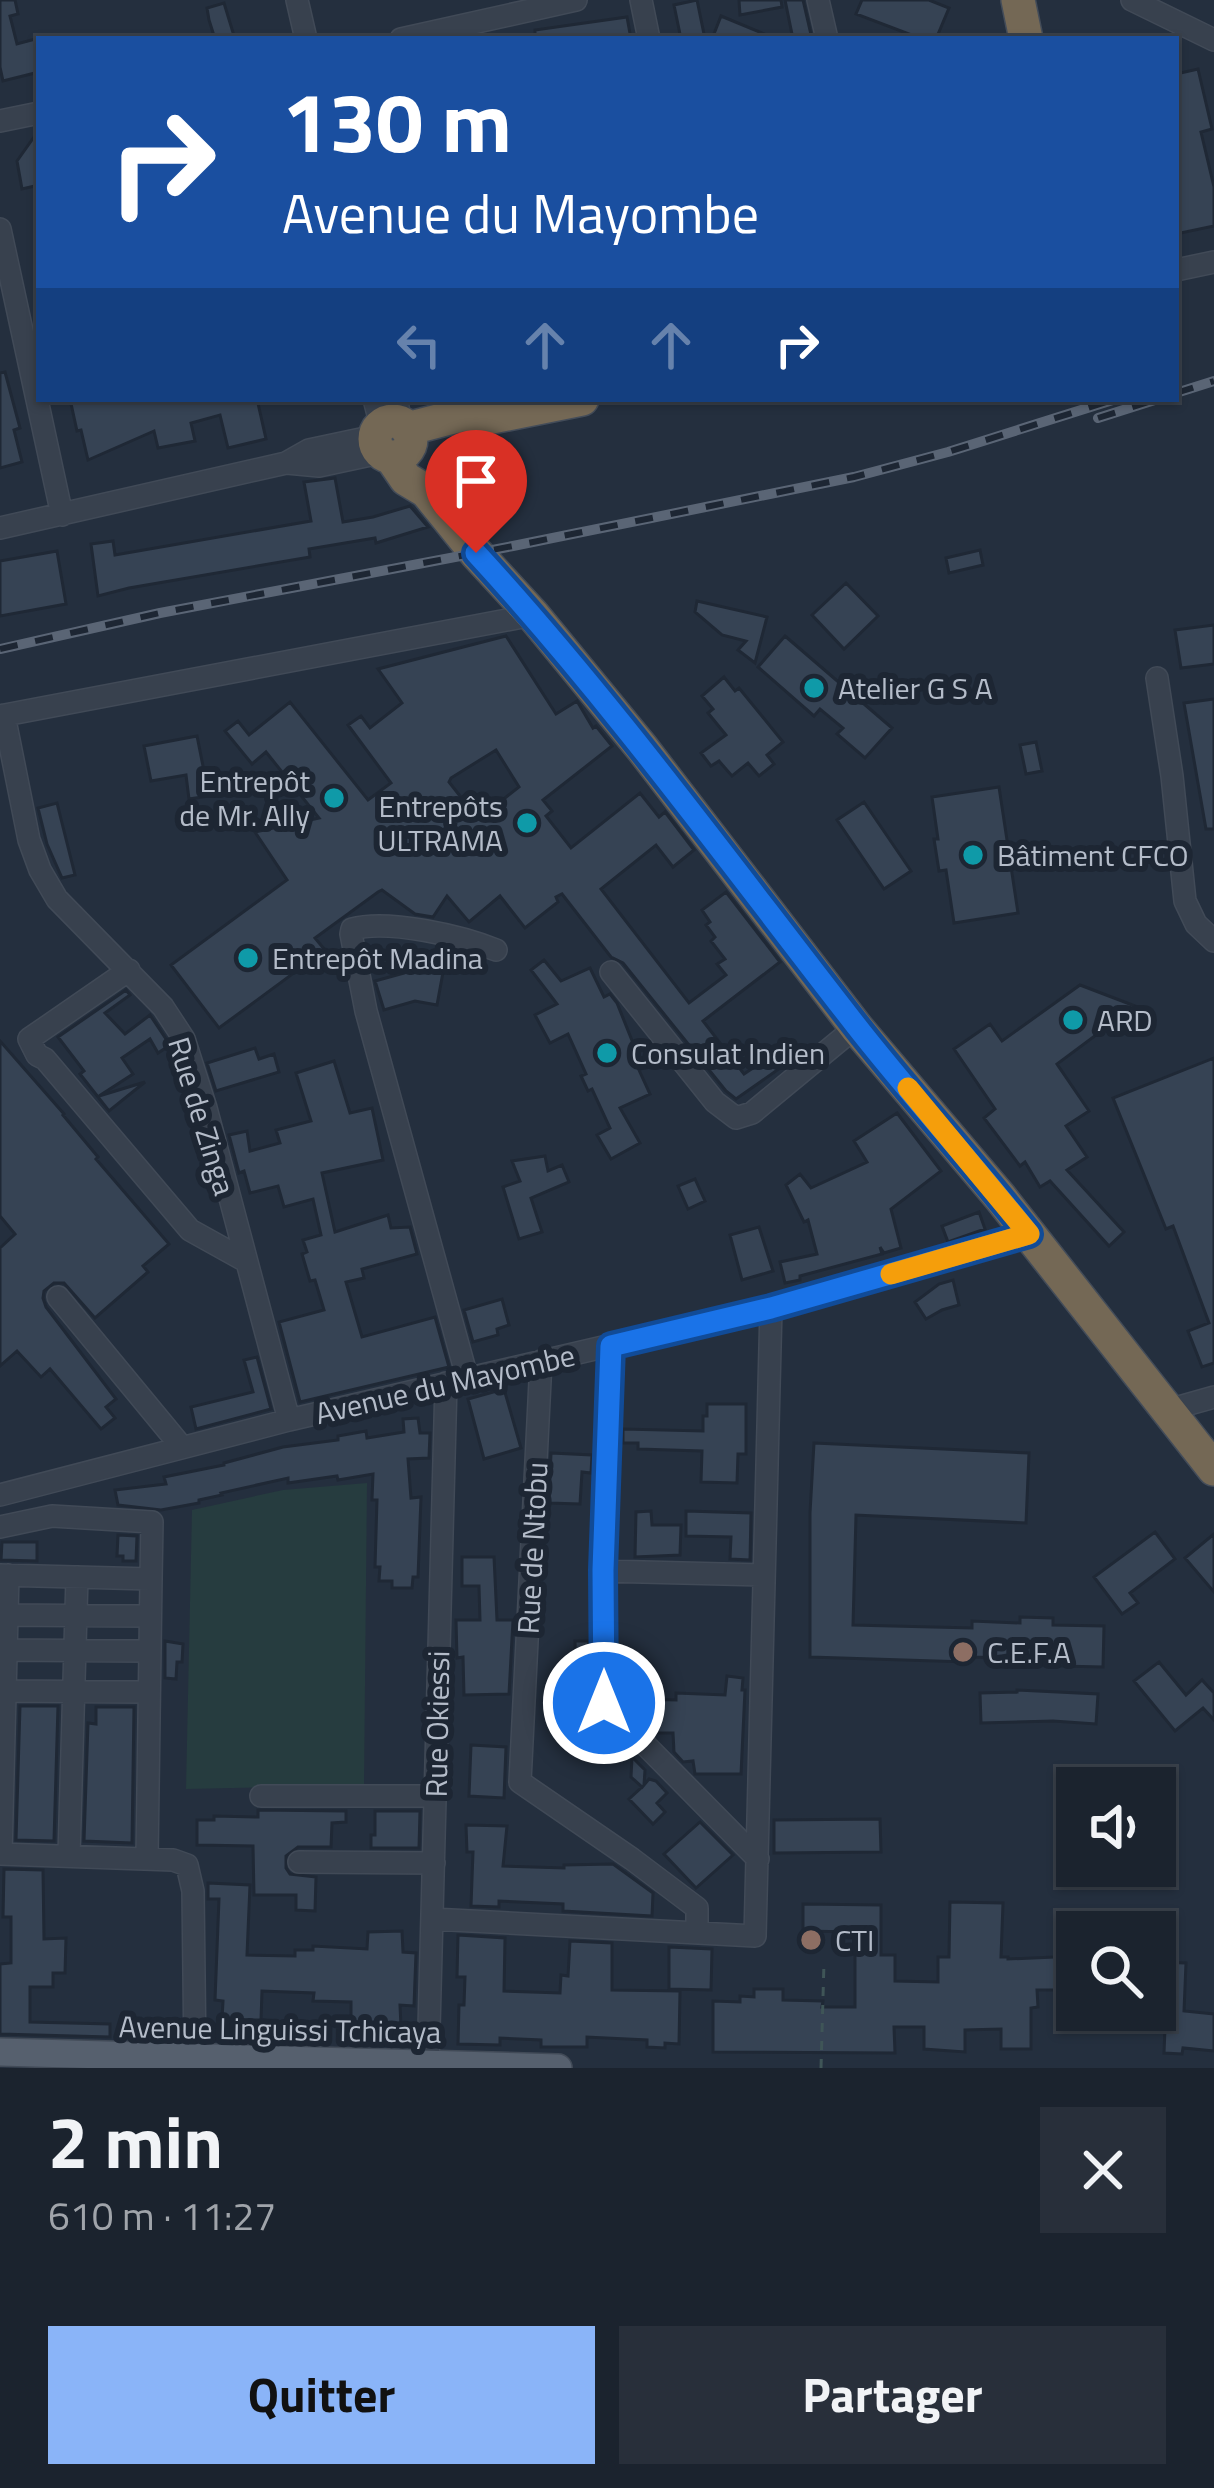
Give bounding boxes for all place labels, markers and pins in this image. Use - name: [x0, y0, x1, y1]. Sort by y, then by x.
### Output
- pin: [425, 430, 527, 553]
- place label: Atelier G S A: [838, 665, 993, 711]
- marker: Atelier G S A: [801, 675, 827, 701]
- place label: Entrepôt de Mr. Ally: [179, 758, 310, 838]
- place label: Entrepôts ULTRAMA: [377, 783, 503, 863]
- marker: Entrepôt de Mr. Ally: [321, 785, 347, 811]
- marker: Entrepôts ULTRAMA: [514, 810, 540, 836]
- place label: Bâtiment CFCO: [997, 832, 1189, 878]
- marker: Bâtiment CFCO: [960, 842, 986, 868]
- place label: Entrepôt Madina: [272, 935, 483, 981]
- marker: Entrepôt Madina: [235, 945, 261, 971]
- place label: ARD: [1097, 997, 1153, 1043]
- marker: ARD: [1060, 1007, 1086, 1033]
- place label: Consulat Indien: [631, 1030, 825, 1076]
- marker: Consulat Indien: [594, 1040, 620, 1066]
- place label: C.E.F.A: [987, 1629, 1071, 1675]
- marker: C.E.F.A: [950, 1639, 976, 1665]
- place label: CTI: [835, 1917, 874, 1963]
- marker: CTI: [798, 1927, 824, 1953]

